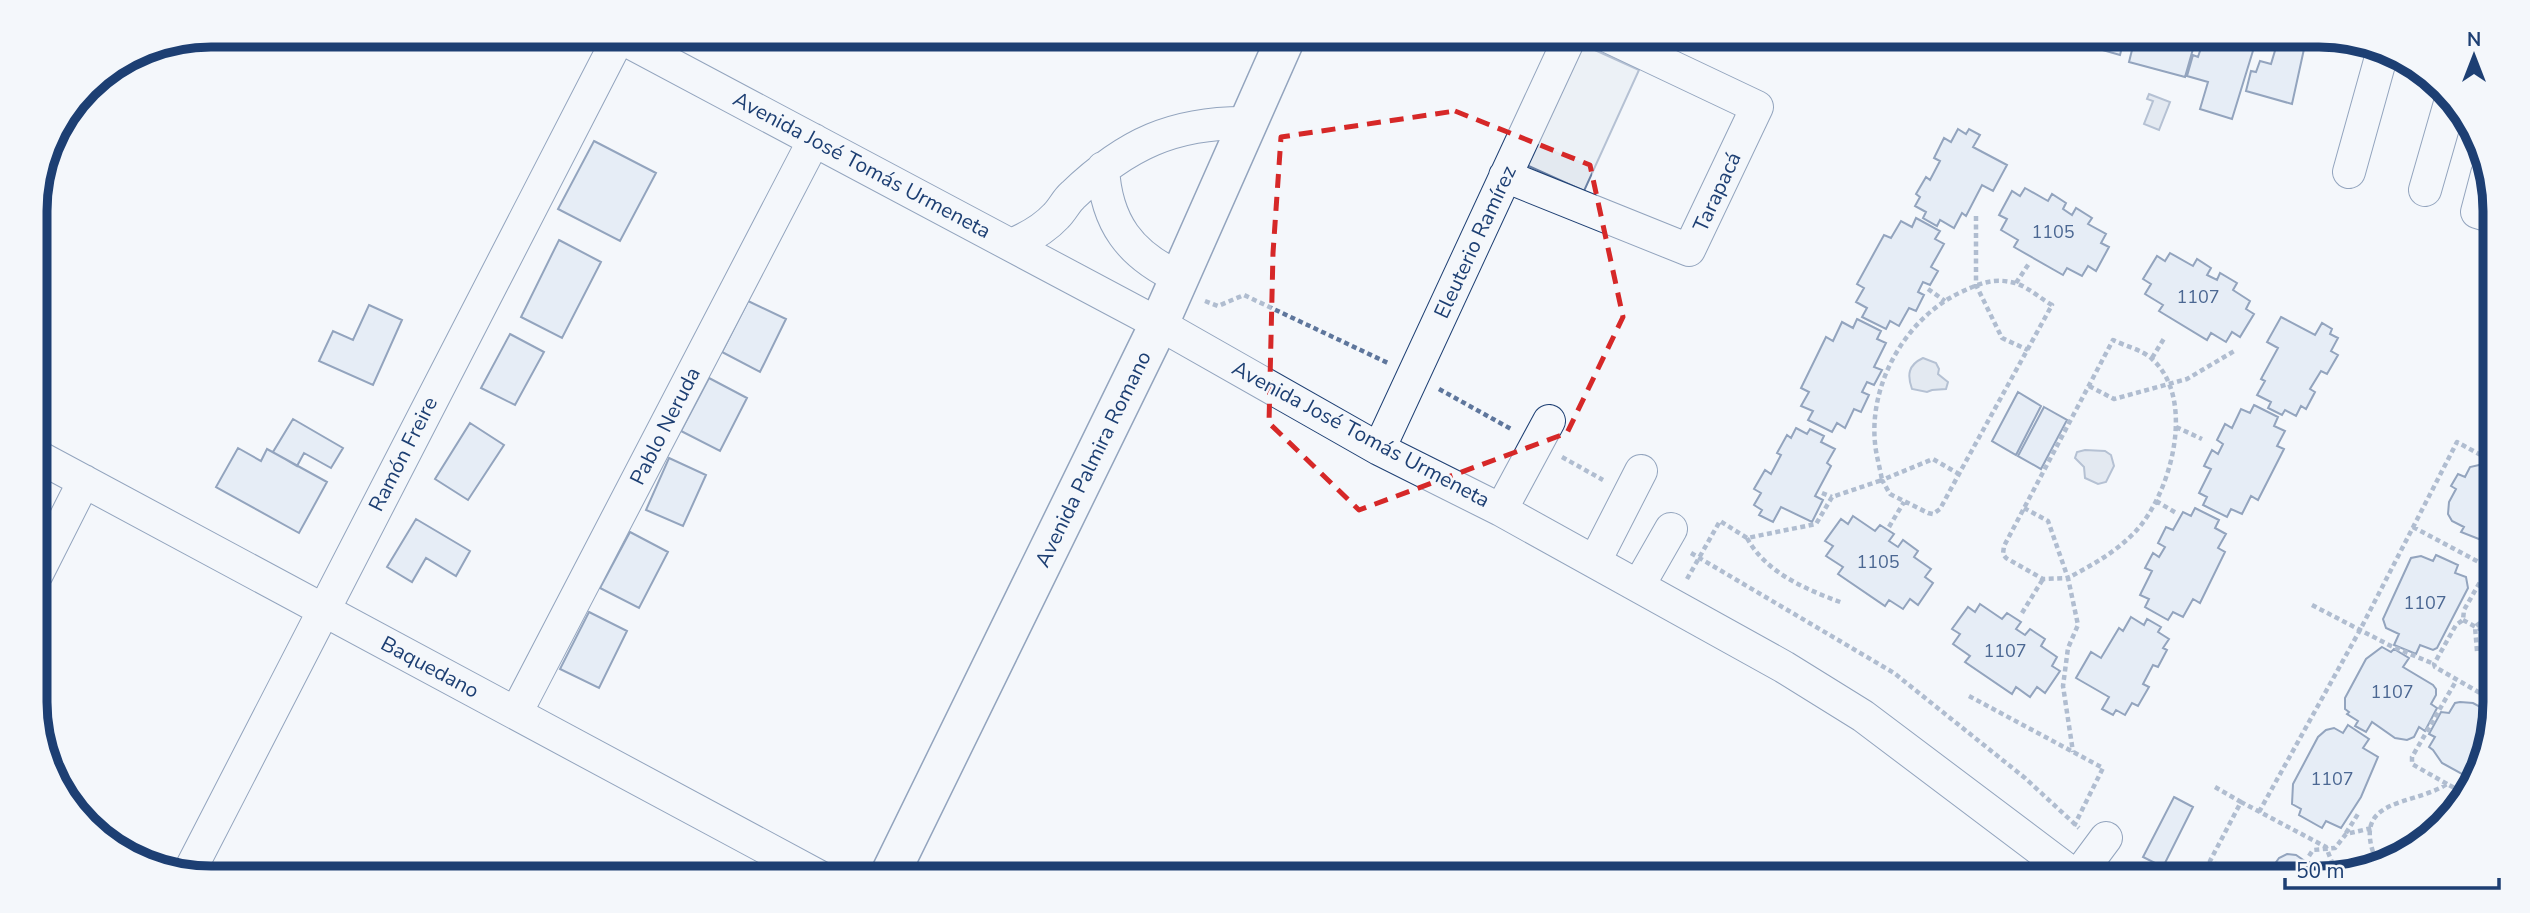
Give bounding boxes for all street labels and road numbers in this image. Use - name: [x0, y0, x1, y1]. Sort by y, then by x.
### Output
- street label: Avenida José Tomás Urmeneta: [728, 85, 996, 245]
- street label: Tarapacá: [1686, 148, 1748, 236]
- street label: Eleuterio Ramírez: [1427, 161, 1523, 323]
- street label: Avenida Palmira Romano: [1028, 346, 1158, 572]
- street label: Avenida José Tomás Urmeneta: [1227, 354, 1495, 514]
- street label: Pablo Neruda: [623, 362, 707, 490]
- street label: Ramón Freire: [362, 392, 444, 516]
- street label: Baquedano: [376, 629, 484, 705]

